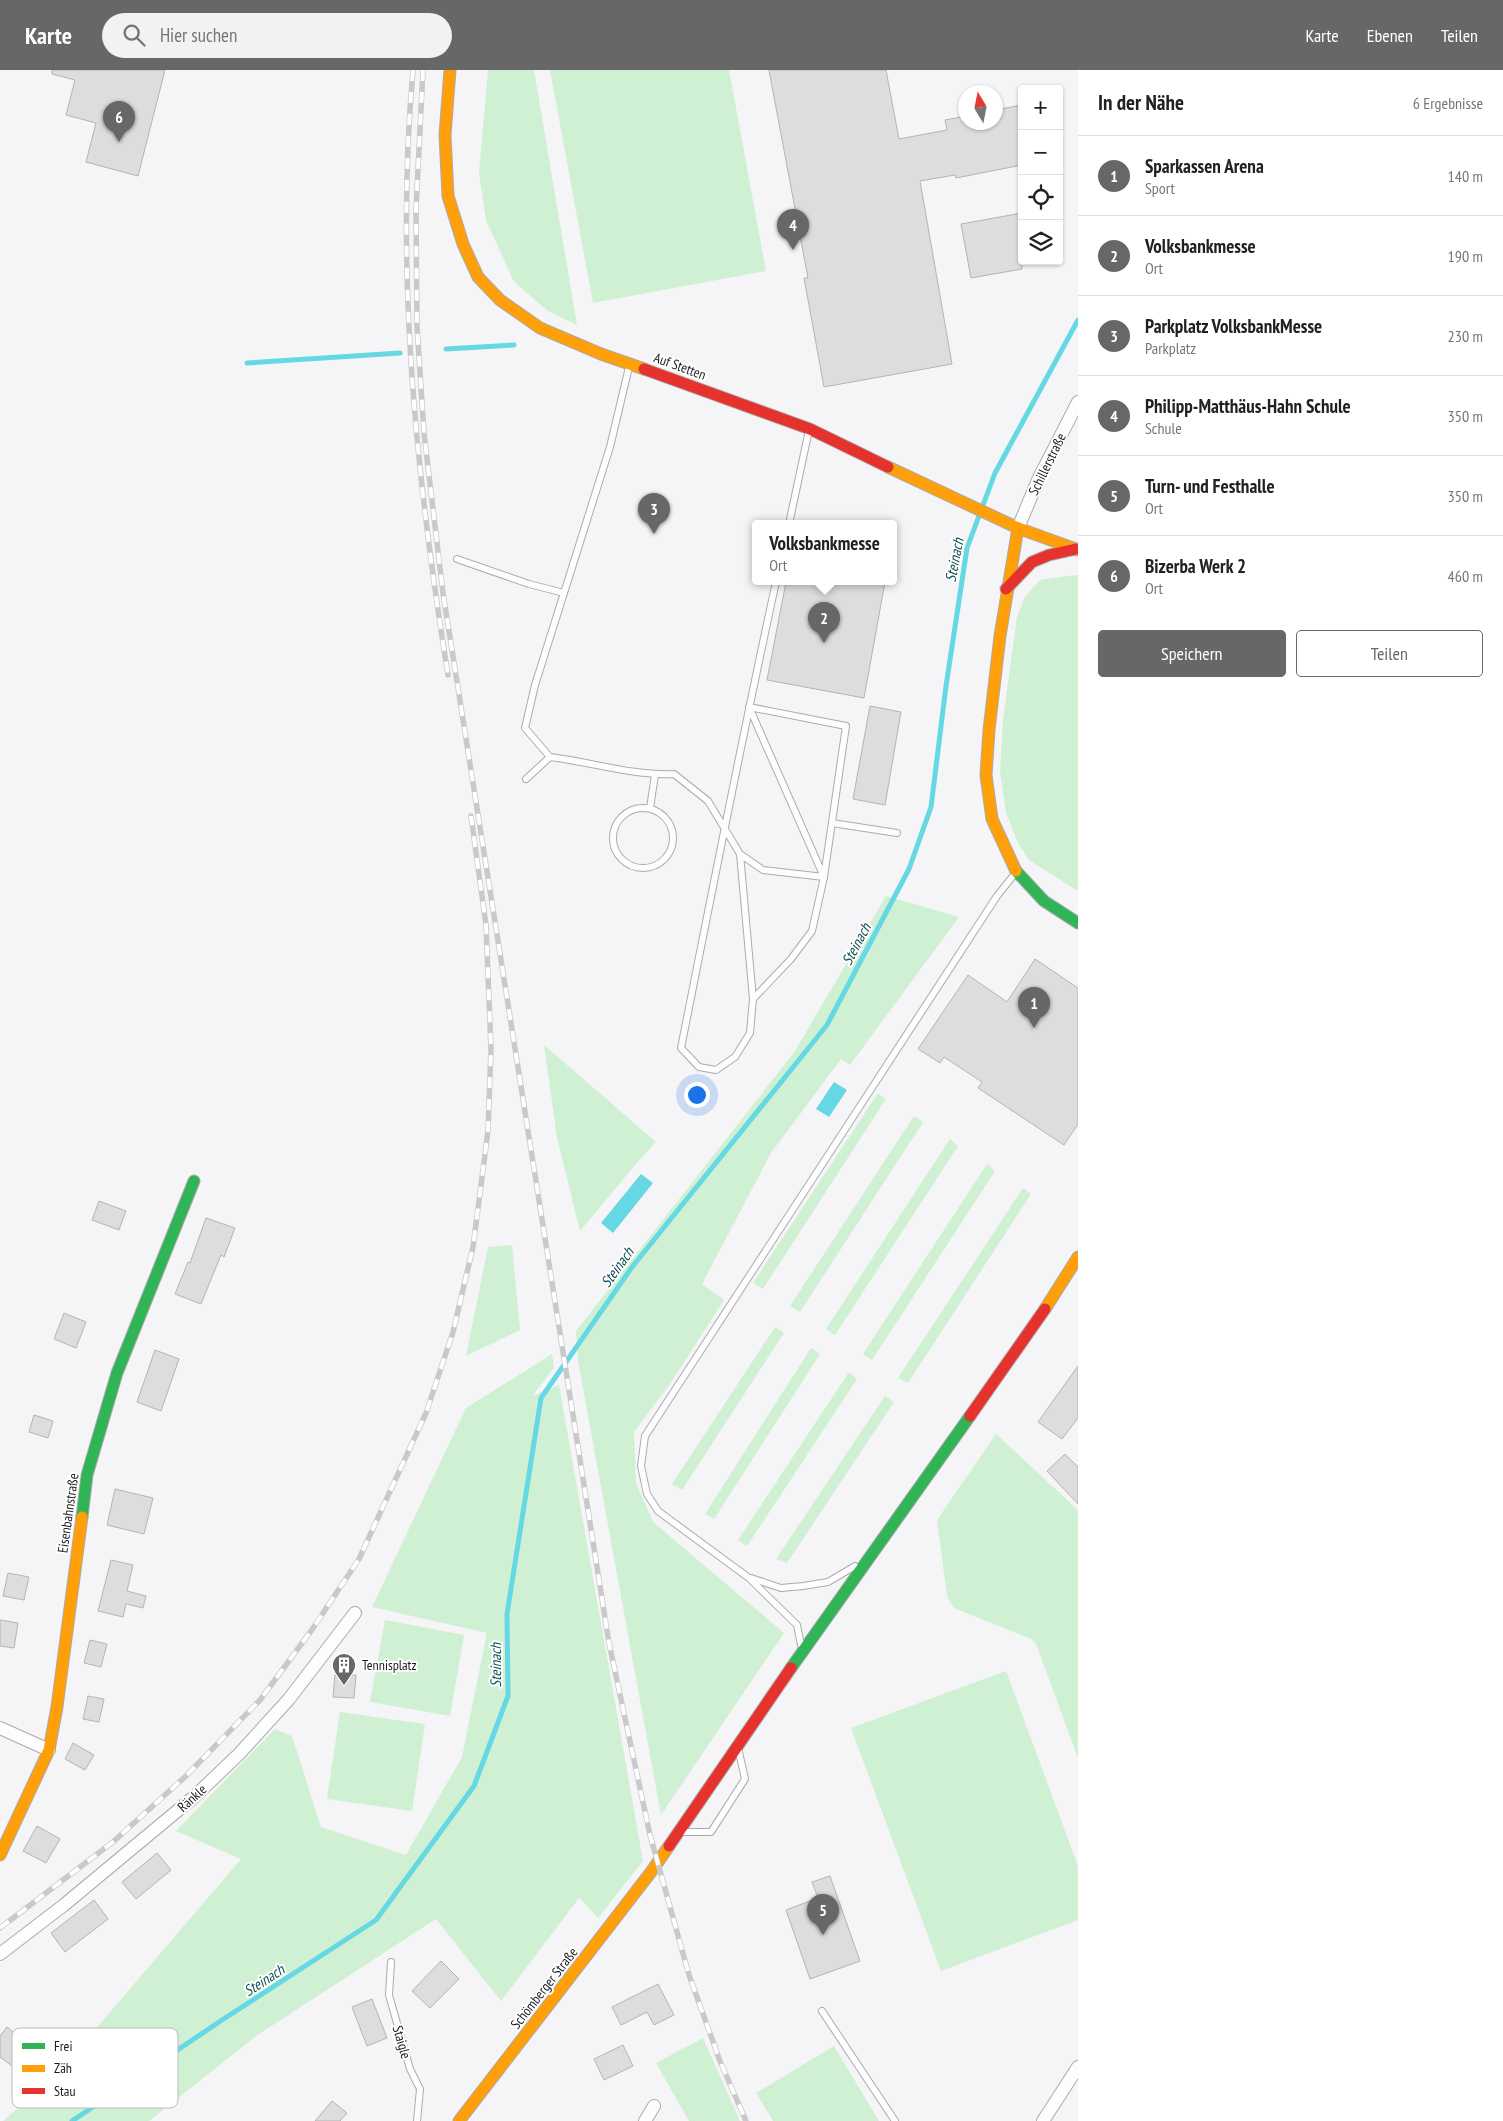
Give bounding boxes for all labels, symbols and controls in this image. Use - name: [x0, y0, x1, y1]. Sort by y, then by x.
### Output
- search box: [102, 13, 452, 58]
- text: Karte: [25, 20, 72, 51]
- icon: search: [120, 21, 148, 49]
- text: Hier suchen: [160, 23, 237, 47]
- text: Karte: [1305, 24, 1339, 47]
- text: Ebenen: [1367, 24, 1413, 47]
- text: Teilen: [1441, 24, 1478, 47]
- north arrow: [958, 85, 1003, 130]
- map controls: [1018, 85, 1063, 265]
- button: +: [1018, 85, 1063, 130]
- text: In der Nähe: [1098, 89, 1184, 116]
- text: 6 Ergebnisse: [1413, 93, 1483, 113]
- pin: 6: [103, 101, 135, 142]
- button: −: [1018, 130, 1063, 175]
- text: Sparkassen Arena: [1145, 154, 1264, 178]
- text: 1: [1110, 166, 1118, 186]
- text: 140 m: [1448, 166, 1483, 186]
- button: locate: [1018, 175, 1063, 220]
- text: Sport: [1145, 178, 1175, 198]
- pin: 4: [777, 209, 809, 250]
- button: layers: [1018, 220, 1063, 265]
- text: Volksbankmesse: [1145, 234, 1256, 258]
- text: 2: [1110, 246, 1118, 266]
- text: 190 m: [1448, 246, 1483, 266]
- text: Ort: [1145, 258, 1163, 278]
- text: Parkplatz VolksbankMesse: [1145, 314, 1322, 338]
- text: 3: [1110, 326, 1118, 346]
- text: 230 m: [1448, 326, 1483, 346]
- text: Parkplatz: [1145, 338, 1196, 358]
- street label: Auf Stetten: [651, 348, 709, 384]
- text: Philipp-Matthäus-Hahn Schule: [1145, 394, 1351, 418]
- text: 4: [1110, 406, 1118, 426]
- text: 350 m: [1448, 406, 1483, 426]
- text: Schule: [1145, 418, 1182, 438]
- street label: Schillerstraße: [1024, 430, 1070, 498]
- text: Turn- und Festhalle: [1145, 474, 1275, 498]
- text: 5: [1110, 486, 1118, 506]
- text: 350 m: [1448, 486, 1483, 506]
- pin: 3: [638, 493, 670, 534]
- text: Ort: [1145, 498, 1163, 518]
- popup: [752, 520, 897, 585]
- text: Volksbankmesse: [769, 531, 880, 555]
- water label: Steinach: [940, 535, 968, 584]
- text: Bizerba Werk 2: [1145, 554, 1246, 578]
- text: Ort: [769, 555, 787, 575]
- text: 6: [1110, 566, 1118, 586]
- text: 460 m: [1448, 566, 1483, 586]
- text: Ort: [1145, 578, 1163, 598]
- pin: 2: [808, 602, 840, 643]
- button: Speichern: [1098, 630, 1286, 677]
- button: Teilen: [1296, 630, 1483, 677]
- water label: Steinach: [837, 919, 875, 968]
- pin: 1: [1018, 987, 1050, 1028]
- your location: [684, 1082, 710, 1108]
- water label: Steinach: [596, 1242, 639, 1291]
- street label: Eisenbahnstraße: [53, 1472, 83, 1554]
- water label: Steinach: [486, 1641, 505, 1687]
- building icon: Tennisplatz: [331, 1652, 357, 1686]
- place label: Tennisplatz: [362, 1656, 417, 1674]
- street label: Ränkle: [174, 1780, 210, 1816]
- pin: 5: [807, 1894, 839, 1935]
- street label: Schömberger Straße: [507, 1943, 582, 2032]
- water label: Steinach: [240, 1959, 289, 2000]
- street label: Staigle: [389, 2023, 415, 2061]
- legend: [12, 2028, 178, 2108]
- text: Frei: [54, 2037, 72, 2055]
- text: Zäh: [54, 2059, 72, 2077]
- text: Stau: [54, 2082, 76, 2100]

